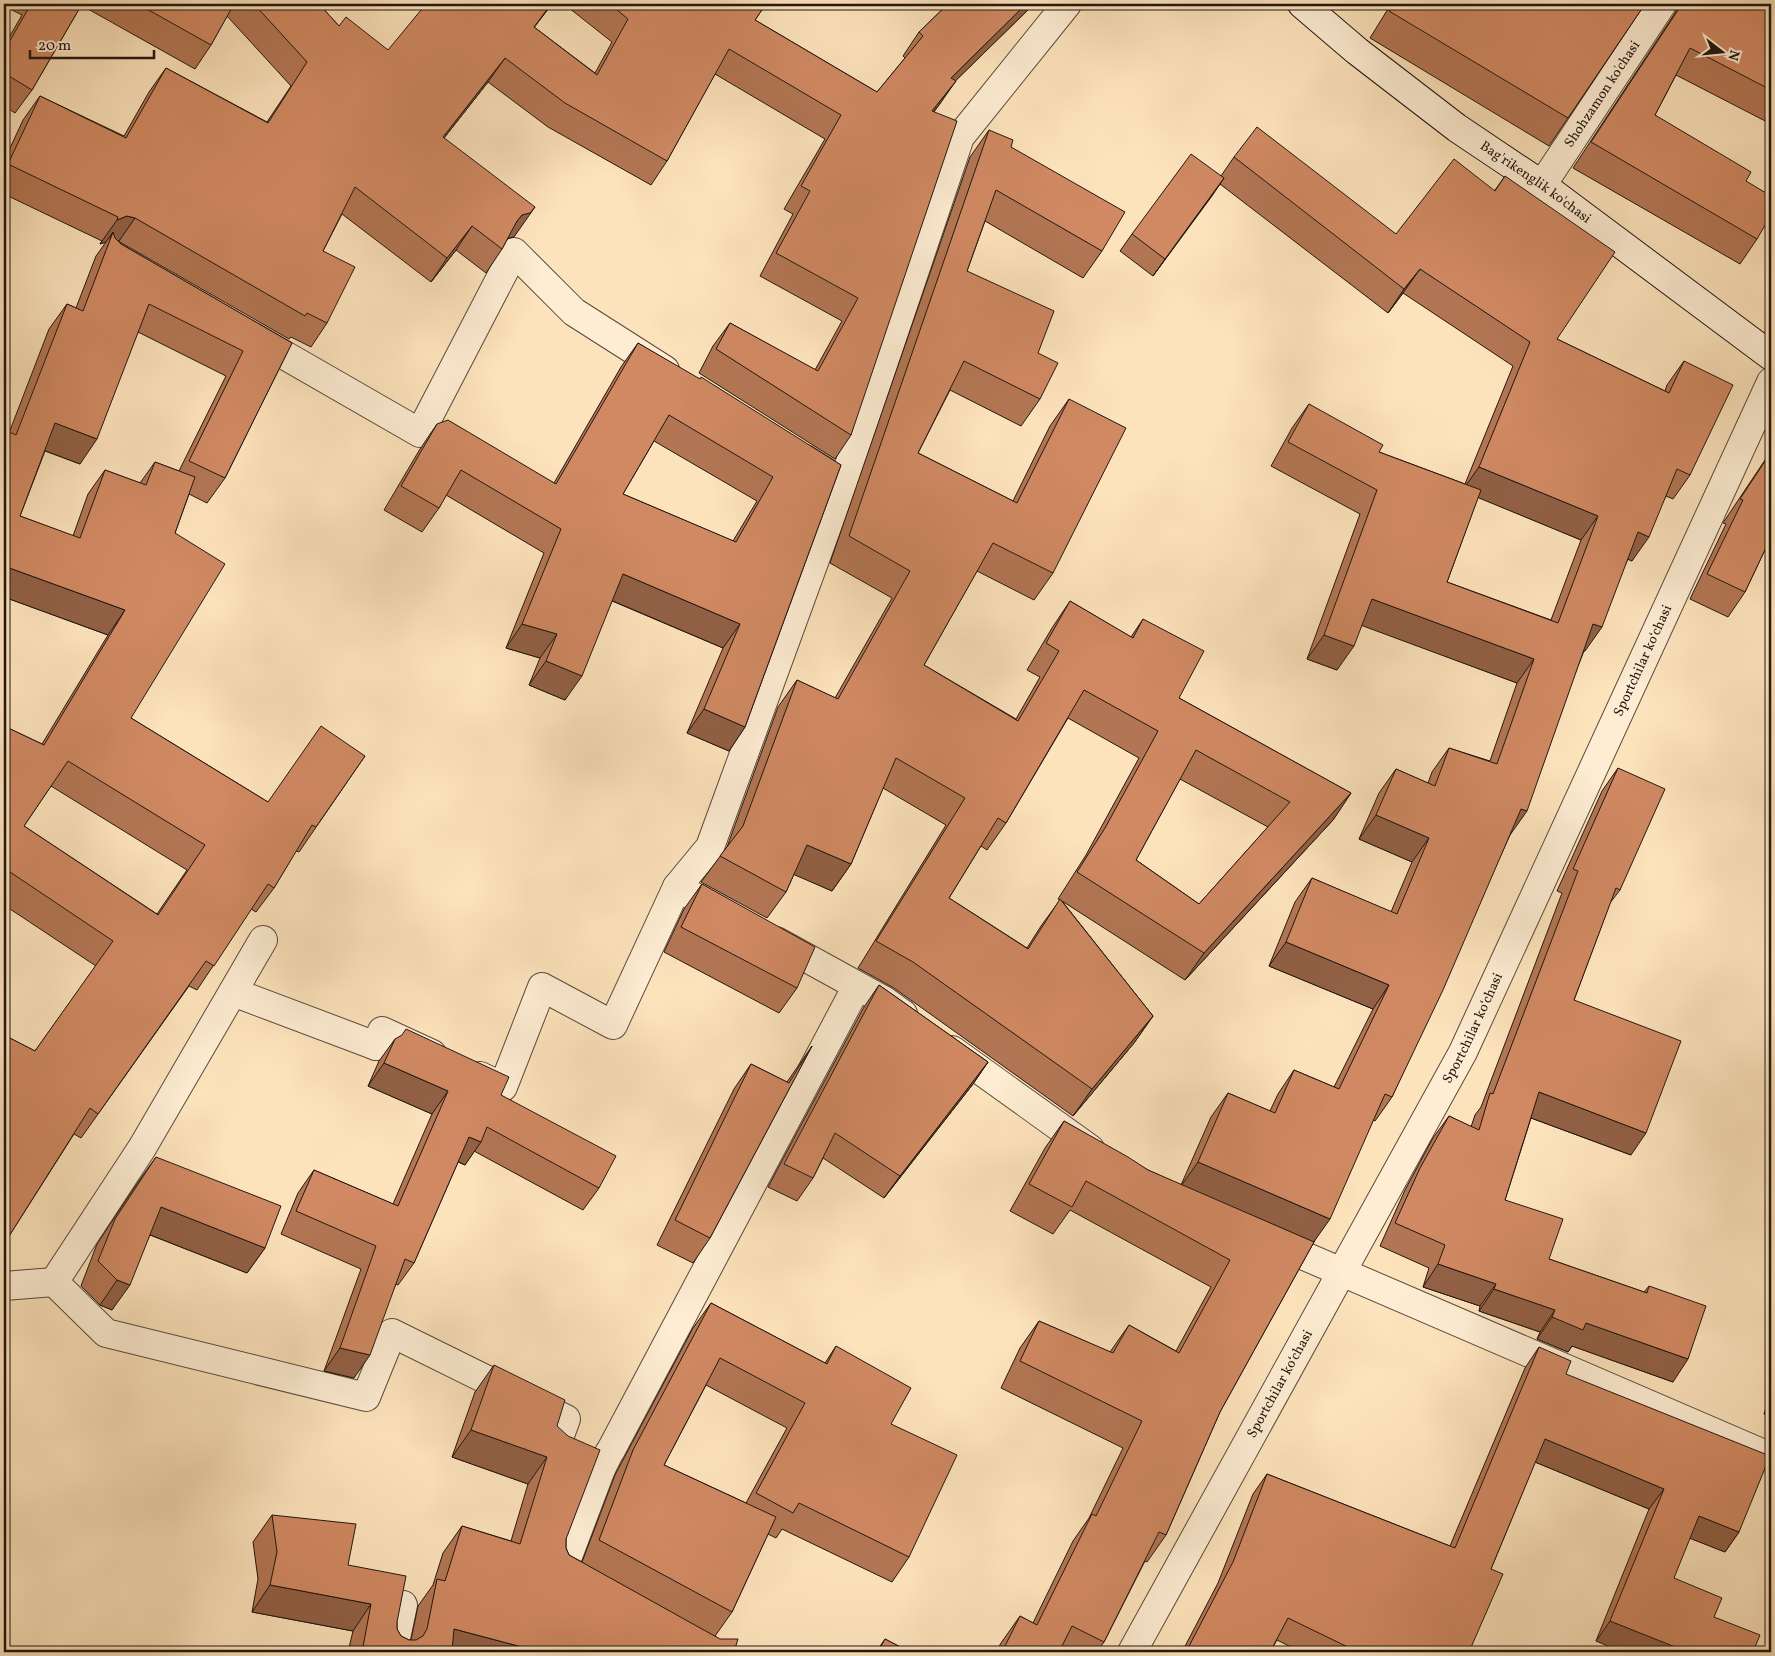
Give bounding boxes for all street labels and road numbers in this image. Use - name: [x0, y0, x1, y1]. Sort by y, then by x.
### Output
- street label: Shohzamon ko'chasi: [1560, 37, 1645, 151]
- street label: Bag'rikenglik ko'chasi: [1476, 137, 1595, 228]
- street label: Sportchilar ko‘chasi: [1609, 602, 1677, 719]
- street label: Sportchilar ko‘chasi: [1438, 970, 1508, 1087]
- street label: Sportchilar ko‘chasi: [1242, 1327, 1317, 1442]

